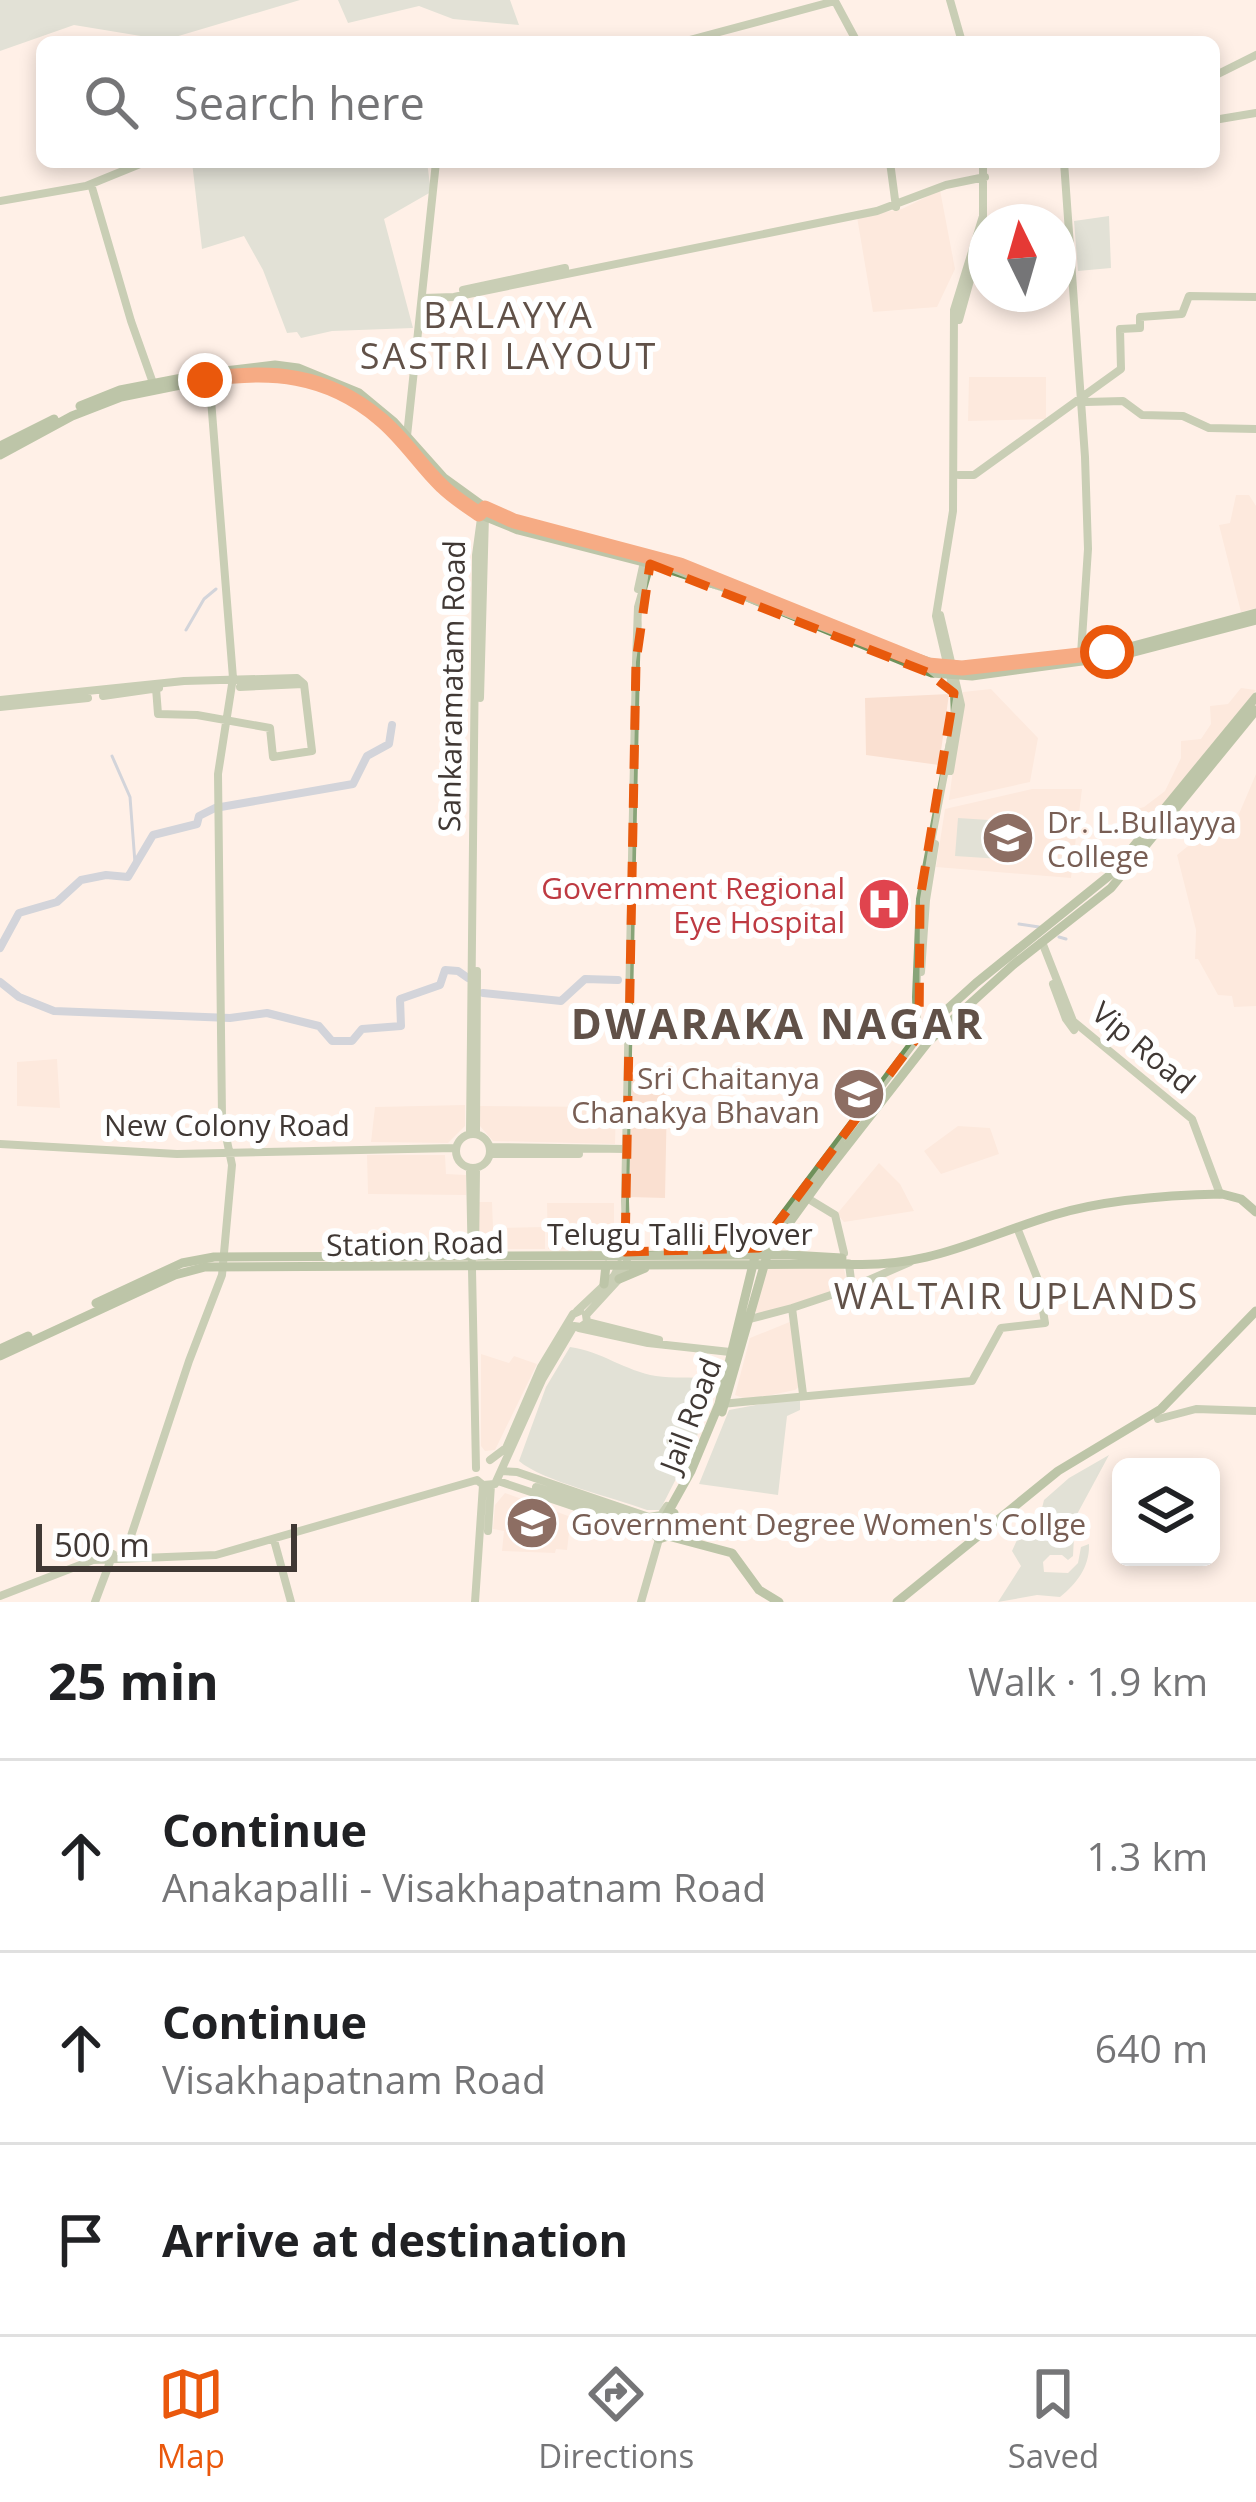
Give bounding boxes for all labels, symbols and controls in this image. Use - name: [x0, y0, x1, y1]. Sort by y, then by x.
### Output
- search box: [36, 36, 1220, 168]
- icon: search: [78, 69, 144, 135]
- text: Search here: [174, 72, 425, 133]
- north arrow: [968, 204, 1076, 312]
- district label: BALAYYA SASTRI LAYOUT: [360, 290, 658, 380]
- route end: [178, 353, 232, 407]
- street label: Sankaramatam Road: [428, 540, 474, 832]
- route start: [1080, 625, 1134, 679]
- place label: Dr. L.Bullayya College: [1047, 801, 1237, 876]
- school or university icon: Dr. L.Bullayya College: [980, 810, 1036, 866]
- place label: Government Regional Eye Hospital: [541, 867, 845, 942]
- hospital icon: Government Regional Eye Hospital: [856, 876, 912, 932]
- street label: Vip Road: [1084, 992, 1204, 1102]
- district label: DWARAKA NAGAR: [571, 994, 985, 1051]
- place label: Sri Chaitanya Chanakya Bhavan: [571, 1057, 820, 1132]
- school or university icon: Sri Chaitanya Chanakya Bhavan: [831, 1066, 887, 1122]
- street label: New Colony Road: [104, 1104, 350, 1145]
- street label: Telugu Talli Flyover: [547, 1213, 813, 1254]
- street label: Station Road: [326, 1221, 504, 1265]
- district label: WALTAIR UPLANDS: [834, 1271, 1200, 1320]
- street label: Jail Road: [648, 1352, 731, 1481]
- map controls: [1112, 1458, 1220, 1566]
- button: layers: [1112, 1458, 1220, 1566]
- school or university icon: Government Degree Women's Collge: [504, 1495, 560, 1551]
- place label: Government Degree Women's Collge: [571, 1503, 1086, 1544]
- scale bar: [36, 1518, 297, 1571]
- text: 500 m: [54, 1522, 150, 1567]
- text: 25 min: [48, 1645, 219, 1715]
- text: Walk · 1.9 km: [968, 1654, 1208, 1707]
- text: Continue: [162, 1799, 367, 1860]
- icon: ahead: [48, 1823, 114, 1889]
- text: 1.3 km: [1086, 1829, 1208, 1882]
- text: Anakapalli - Visakhapatnam Road: [162, 1860, 766, 1913]
- text: Continue: [162, 1991, 367, 2052]
- icon: ahead: [48, 2015, 114, 2081]
- text: 640 m: [1095, 2021, 1208, 2074]
- text: Visakhapatnam Road: [162, 2052, 546, 2105]
- icon: arrive: [48, 2207, 114, 2273]
- text: Arrive at destination: [162, 2209, 628, 2270]
- tab: Map: [157, 2361, 225, 2478]
- tab: Directions: [538, 2361, 694, 2478]
- tab: Saved: [1008, 2361, 1099, 2478]

